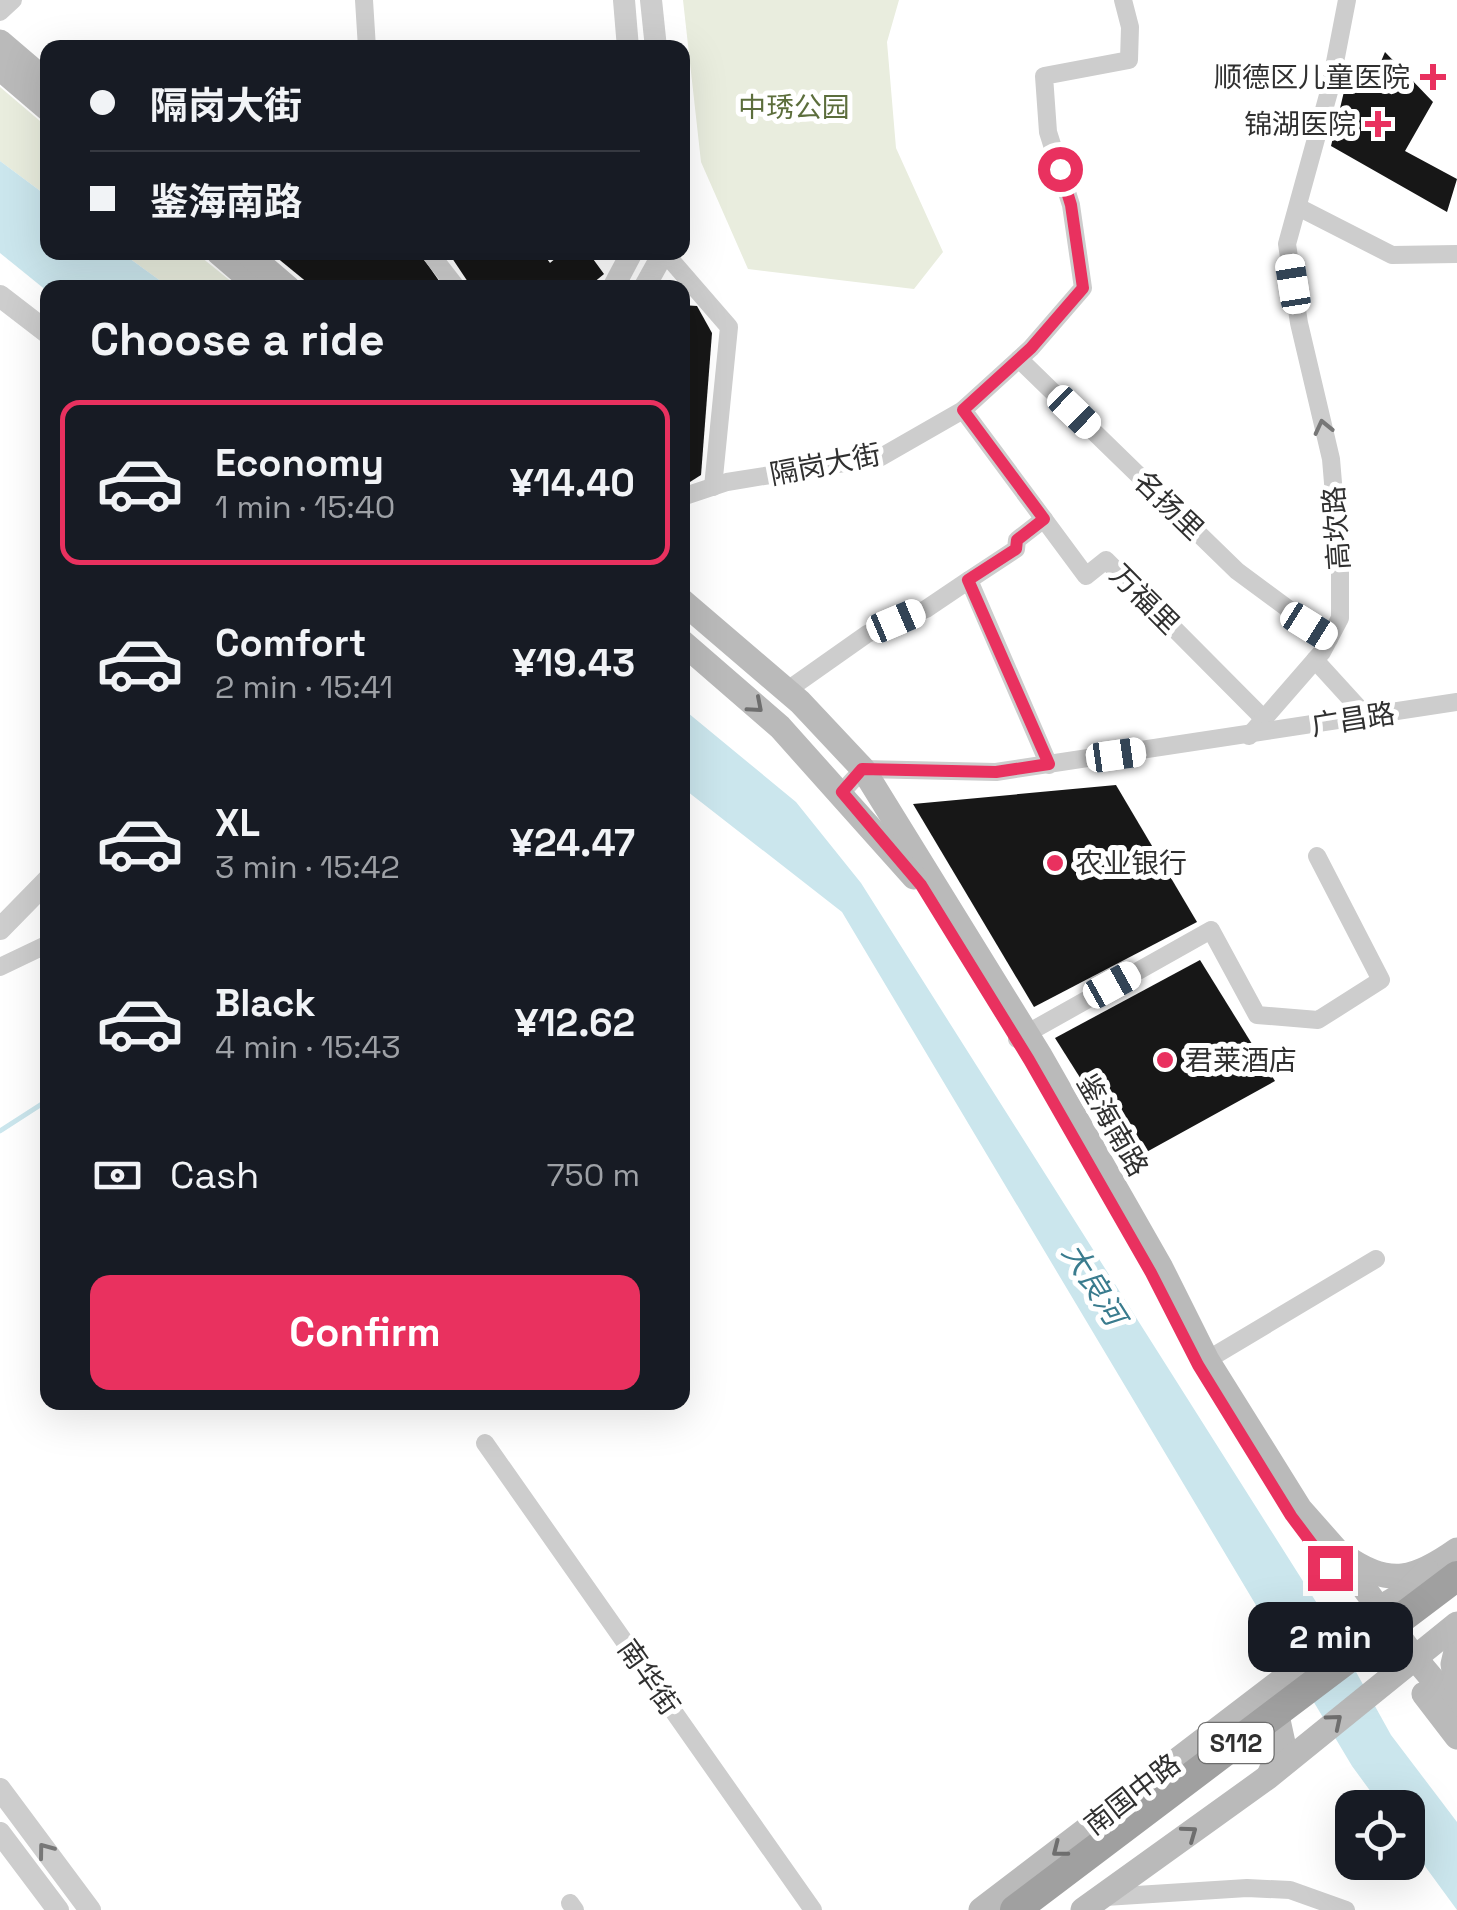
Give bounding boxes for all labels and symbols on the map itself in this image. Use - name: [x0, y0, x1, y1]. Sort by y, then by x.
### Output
- place label: 顺德区儿童医院: [1214, 59, 1410, 95]
- marker: 顺德区儿童医院: [1420, 64, 1446, 90]
- park label: 中琇公园: [738, 89, 850, 125]
- place label: 锦湖医院: [1244, 106, 1356, 142]
- marker: 锦湖医院: [1365, 111, 1391, 137]
- route start: [1038, 147, 1083, 192]
- car: [1273, 252, 1313, 316]
- car: [1042, 380, 1106, 444]
- one-way arrow: [1314, 419, 1335, 436]
- street label: 隔岗大街: [767, 436, 883, 492]
- street label: 名扬里: [1126, 463, 1212, 547]
- street label: 高坎路: [1315, 485, 1357, 571]
- street label: 万福里: [1103, 557, 1187, 641]
- car: [863, 595, 929, 647]
- car: [1276, 597, 1342, 655]
- one-way arrow: [745, 694, 763, 712]
- street label: 广昌路: [1309, 695, 1397, 743]
- car: [1084, 736, 1148, 774]
- place label: 农业银行: [1075, 845, 1187, 881]
- marker: 农业银行: [1044, 852, 1066, 874]
- car: [1078, 957, 1146, 1013]
- place label: 君莱酒店: [1185, 1042, 1297, 1078]
- marker: 君莱酒店: [1154, 1049, 1176, 1071]
- street label: 鉴海南路: [1069, 1067, 1157, 1183]
- water label: 大良河: [1054, 1236, 1137, 1337]
- route end: [1308, 1546, 1353, 1591]
- callout: 2 min: [1248, 1603, 1412, 1673]
- street label: 南华街: [610, 1632, 688, 1722]
- one-way arrow: [1324, 1715, 1342, 1733]
- road number: S112: [1198, 1723, 1274, 1763]
- street label: 南国中路: [1077, 1745, 1187, 1843]
- one-way arrow: [1179, 1827, 1197, 1844]
- one-way arrow: [1052, 1839, 1070, 1856]
- one-way arrow: [39, 1843, 56, 1861]

